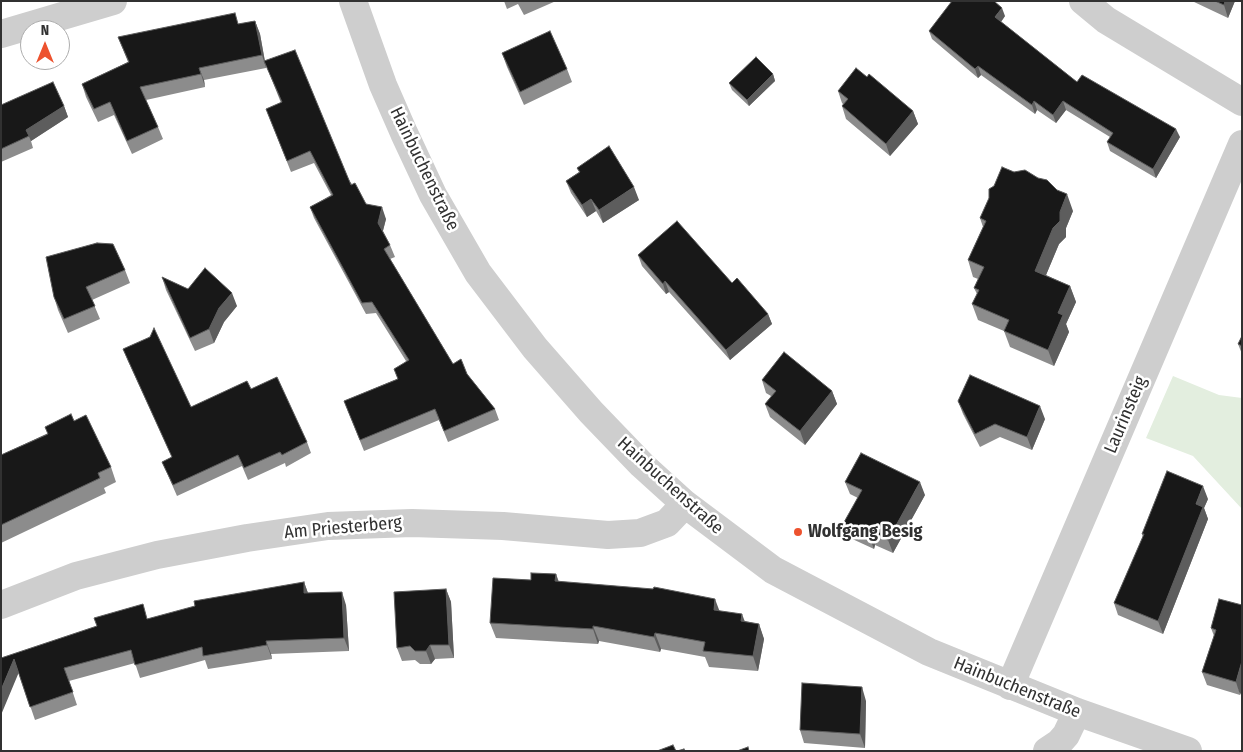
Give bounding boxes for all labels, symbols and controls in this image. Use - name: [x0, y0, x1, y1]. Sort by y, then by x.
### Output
- north arrow: [20, 20, 70, 70]
- text: N: [41, 22, 49, 39]
- street label: Hainbuchenstraße: [385, 104, 463, 234]
- street label: Laurinsteig: [1100, 373, 1152, 457]
- street label: Hainbuchenstraße: [613, 433, 727, 539]
- street label: Am Priesterberg: [283, 512, 403, 544]
- place label: Wolfgang Besig: [808, 521, 922, 543]
- marker: Wolfgang Besig: [792, 526, 804, 538]
- street label: Hainbuchenstraße: [950, 653, 1084, 723]

